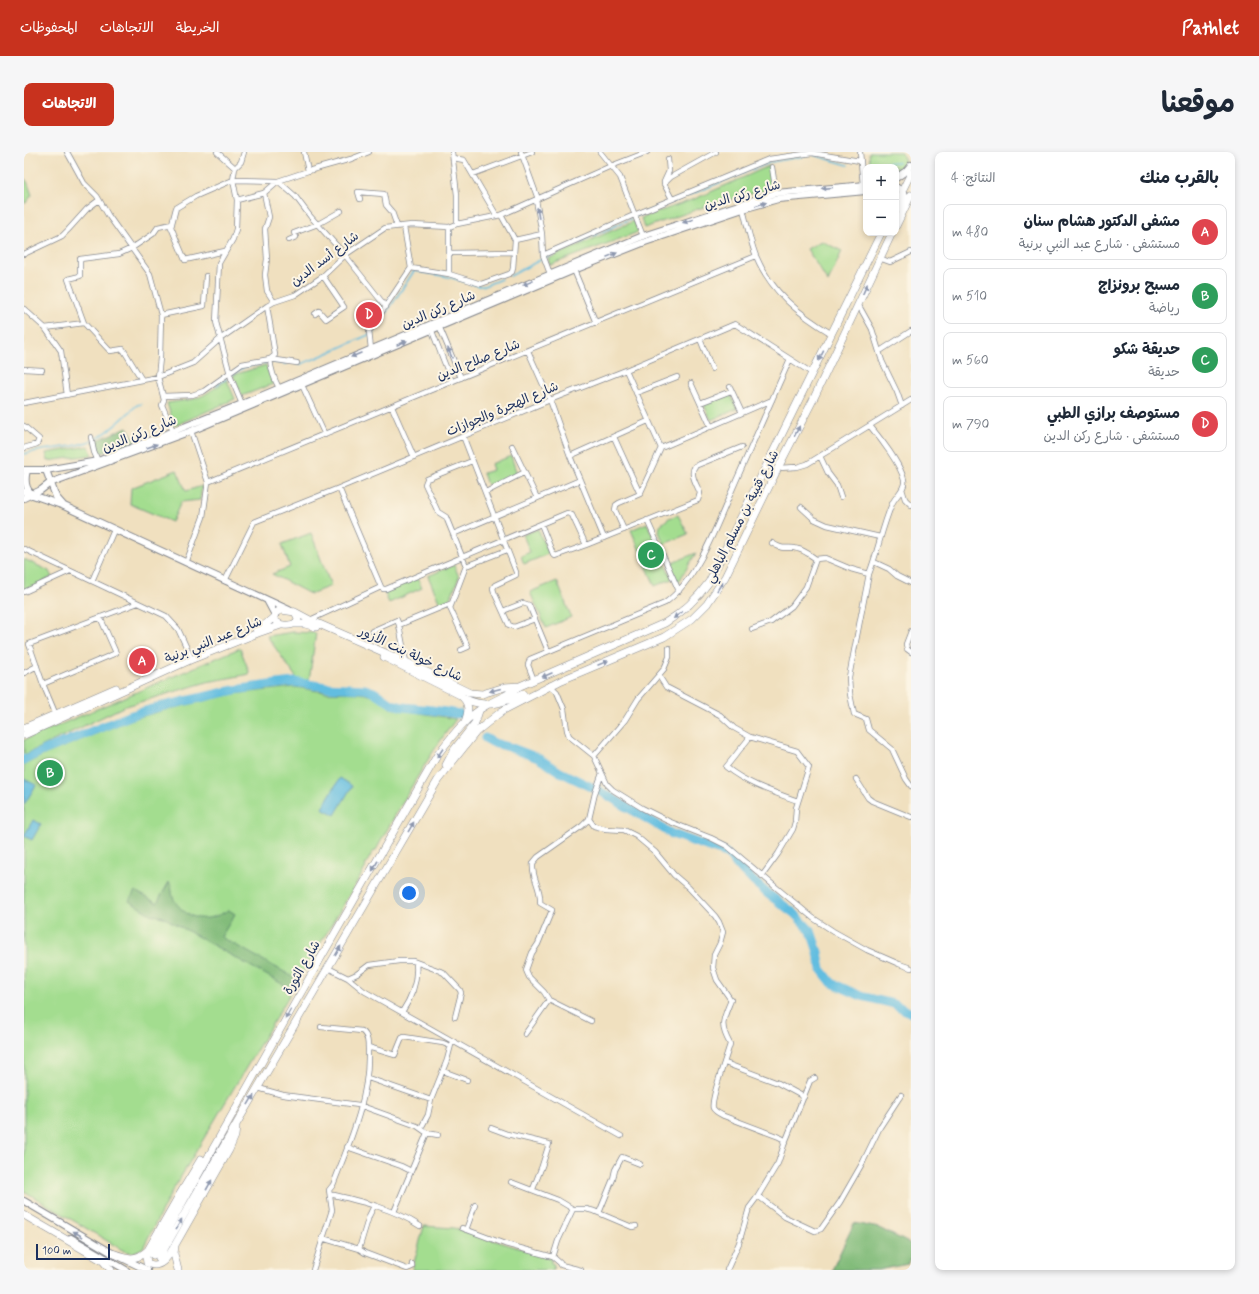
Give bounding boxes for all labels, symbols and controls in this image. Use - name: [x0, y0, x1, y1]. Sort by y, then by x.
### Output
- text: Pathlet: [1182, 16, 1239, 41]
- text: المحفوظات: [20, 19, 78, 37]
- text: الاتجاهات: [100, 19, 154, 37]
- text: الخريطة: [176, 19, 219, 37]
- button: الاتجاهات: [24, 83, 114, 126]
- text: موقعنا: [1161, 86, 1235, 123]
- map controls: [863, 164, 899, 236]
- button: +: [863, 164, 899, 200]
- text: بالقرب منك: [1140, 167, 1219, 189]
- text: النتائج: 4: [951, 170, 996, 187]
- street label: شارع ركن الدين: [702, 176, 783, 214]
- one-way arrow: [821, 185, 833, 192]
- one-way arrow: [755, 200, 768, 206]
- button: −: [863, 200, 899, 236]
- one-way arrow: [535, 207, 541, 219]
- text: مشفى الدكتور هشام سنان: [1024, 212, 1180, 232]
- one-way arrow: [681, 218, 693, 224]
- text: 480 m: [952, 224, 988, 241]
- text: A: [1201, 224, 1209, 241]
- street label: شارع أسد الدين: [287, 228, 362, 290]
- text: مستشفى · شارع عبد النبي برنية: [1019, 236, 1180, 253]
- one-way arrow: [607, 252, 619, 258]
- text: مسبح برونزاج: [1098, 276, 1180, 296]
- one-way arrow: [521, 281, 533, 287]
- one-way arrow: [862, 284, 868, 295]
- street label: شارع ركن الدين: [399, 287, 478, 334]
- text: 510 m: [952, 288, 987, 305]
- text: B: [1201, 288, 1209, 305]
- pin: D: [356, 300, 382, 330]
- text: رياضة: [1149, 300, 1180, 317]
- street label: شارع صلاح الدين: [434, 336, 523, 385]
- one-way arrow: [396, 340, 408, 346]
- text: حديقة شكو: [1114, 340, 1180, 360]
- one-way arrow: [447, 347, 454, 359]
- one-way arrow: [818, 350, 824, 362]
- text: 560 m: [952, 352, 989, 369]
- text: C: [1200, 352, 1210, 369]
- one-way arrow: [350, 353, 362, 359]
- text: حديقة: [1148, 364, 1180, 381]
- street label: شارع الهجرة والجوازات: [444, 378, 561, 441]
- text: مستوصف برازي الطبي: [1047, 404, 1180, 424]
- street label: شارع ركن الدين: [100, 412, 179, 457]
- text: 790 m: [952, 416, 989, 433]
- text: D: [1201, 416, 1209, 433]
- one-way arrow: [793, 426, 800, 437]
- text: مستشفى · شارع ركن الدين: [1044, 428, 1180, 445]
- one-way arrow: [147, 442, 159, 448]
- street label: شارع قتيبة بن مسلم الباهلي: [701, 447, 785, 587]
- pin: C: [638, 540, 664, 570]
- one-way arrow: [717, 580, 724, 592]
- one-way arrow: [672, 611, 683, 619]
- street label: شارع عبد النبي برنية: [162, 613, 266, 670]
- street label: شارع خولة بنت الأزور: [355, 622, 465, 686]
- pin: A: [129, 646, 155, 676]
- one-way arrow: [597, 660, 608, 666]
- one-way arrow: [541, 672, 552, 678]
- one-way arrow: [489, 687, 501, 693]
- one-way arrow: [436, 748, 444, 758]
- pin: B: [37, 758, 63, 788]
- one-way arrow: [407, 821, 414, 833]
- one-way arrow: [371, 860, 378, 872]
- your location: [399, 883, 419, 903]
- street label: شارع الثورة: [280, 938, 325, 998]
- one-way arrow: [334, 945, 341, 957]
- one-way arrow: [285, 1008, 292, 1020]
- one-way arrow: [247, 1095, 255, 1105]
- one-way arrow: [206, 1179, 213, 1191]
- one-way arrow: [175, 1218, 182, 1230]
- one-way arrow: [73, 1230, 84, 1237]
- scale bar: [36, 1242, 110, 1261]
- text: 100 m: [42, 1244, 72, 1258]

